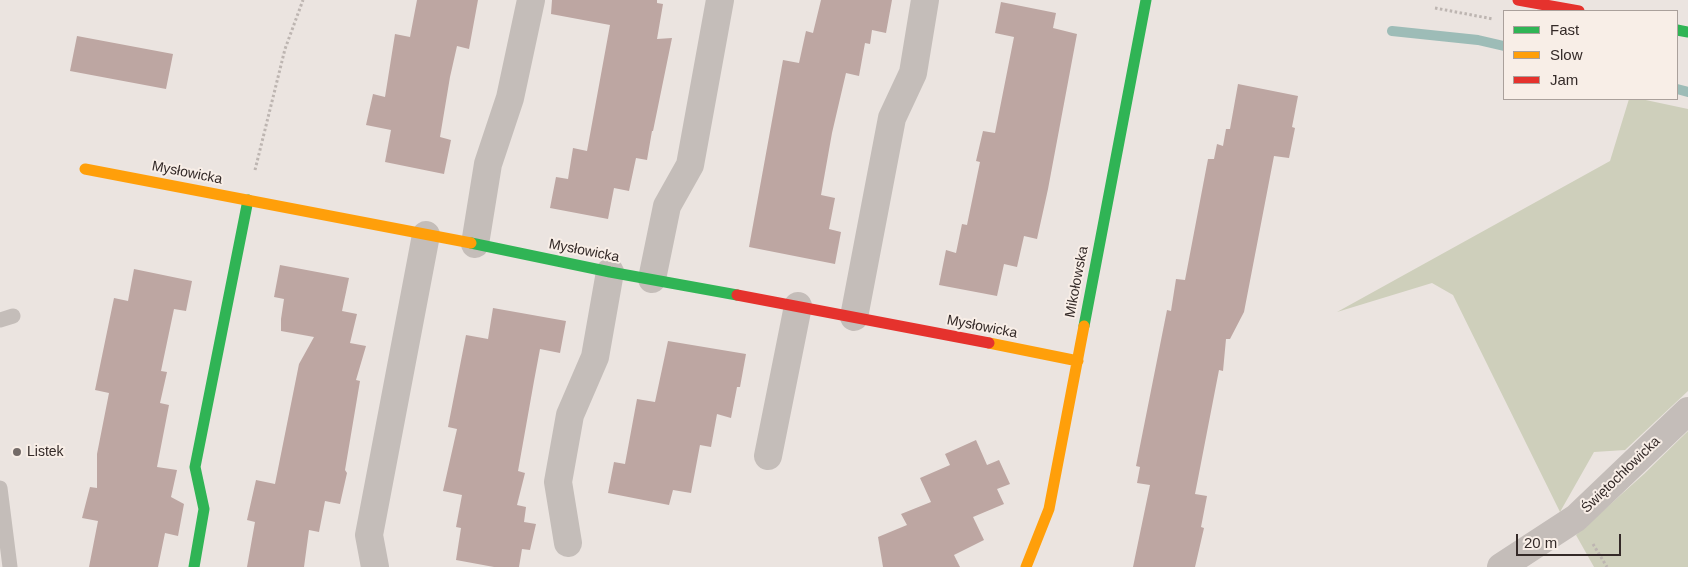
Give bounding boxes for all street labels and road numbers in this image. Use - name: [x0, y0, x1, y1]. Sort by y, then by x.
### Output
- street label: Mysłowicka: [150, 158, 224, 188]
- street label: Mysłowicka: [547, 236, 621, 266]
- street label: Mikołowska: [1062, 245, 1092, 319]
- street label: Mysłowicka: [945, 312, 1019, 342]
- street label: Świętochłowicka: [1578, 433, 1664, 517]

